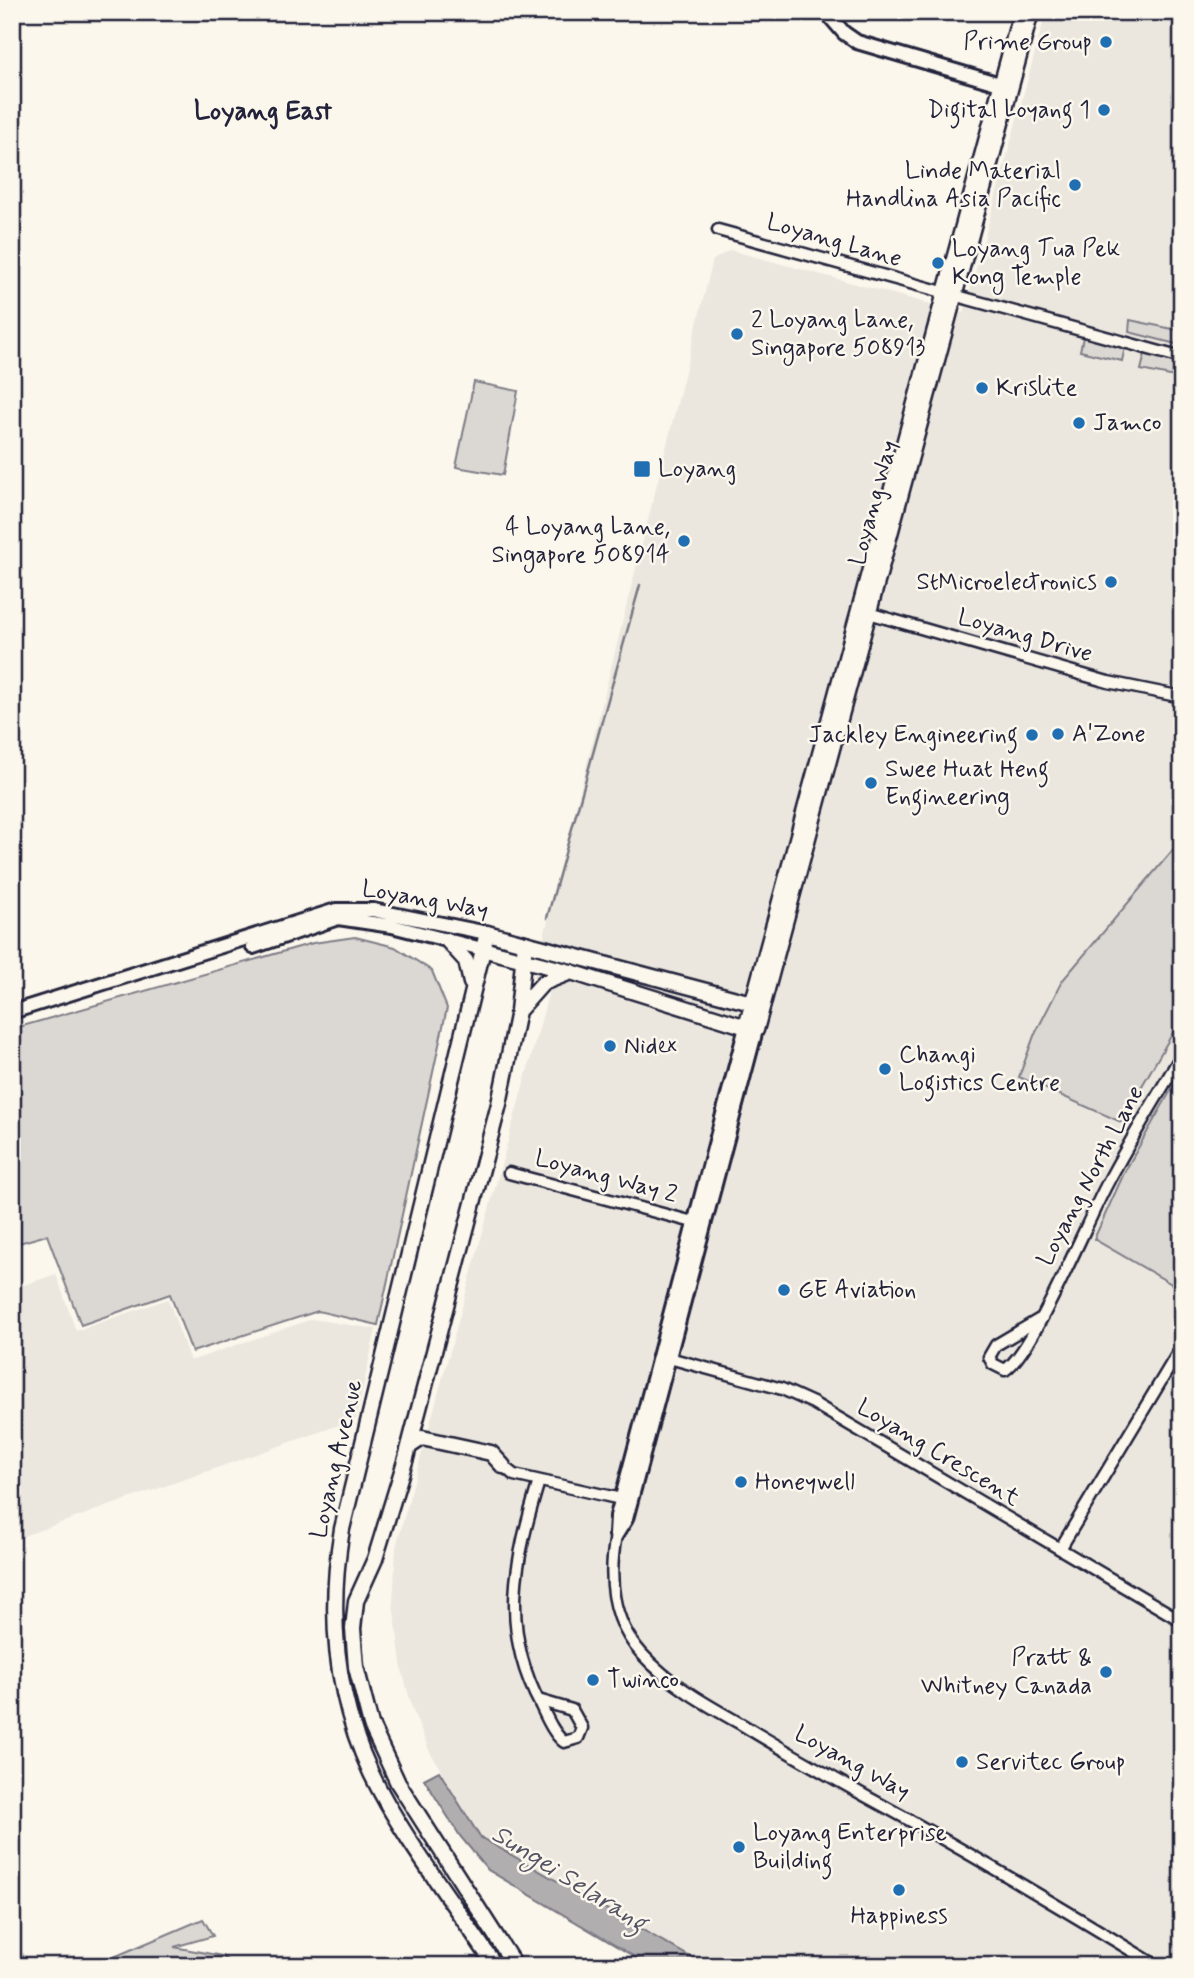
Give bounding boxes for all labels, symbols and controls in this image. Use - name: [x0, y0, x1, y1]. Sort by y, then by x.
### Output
- place label: Prime Group: [963, 27, 1092, 58]
- marker: Prime Group: [1098, 34, 1114, 50]
- district label: Loyang East: [194, 95, 333, 130]
- place label: Digital Loyang 1: [928, 95, 1090, 129]
- marker: Digital Loyang 1: [1096, 102, 1112, 118]
- place label: Linde Material Handlina Asia Pacific: [846, 156, 1061, 215]
- marker: Linde Material Handlina Asia Pacific: [1067, 177, 1083, 193]
- street label: Loyang Lane: [763, 207, 905, 275]
- place label: Loyang Tua Pek Kong Temple: [952, 234, 1120, 295]
- marker: Loyang Tua Pek Kong Temple: [930, 255, 946, 271]
- place label: 2 Loyang Lane, Singapore 508913: [751, 305, 925, 366]
- marker: 2 Loyang Lane, Singapore 508913: [729, 326, 745, 342]
- place label: Krislite: [996, 373, 1077, 404]
- marker: Krislite: [974, 380, 990, 396]
- place label: Jamco: [1093, 408, 1161, 439]
- marker: Jamco: [1071, 415, 1087, 431]
- street label: Loyang Way: [842, 437, 906, 569]
- place label: Loyang: [658, 454, 736, 485]
- marker: Loyang: [632, 459, 652, 479]
- place label: 4 Loyang Lane, Singapore 508914: [491, 512, 670, 573]
- marker: 4 Loyang Lane, Singapore 508914: [676, 533, 692, 549]
- place label: StMicroelectronics: [916, 567, 1097, 598]
- marker: StMicroelectronics: [1103, 574, 1119, 590]
- street label: Loyang Drive: [954, 602, 1096, 670]
- place label: A'Zone: [1072, 719, 1146, 750]
- place label: Jackley Engineering: [808, 720, 1018, 754]
- marker: A'Zone: [1050, 726, 1066, 742]
- marker: Jackley Engineering: [1024, 727, 1040, 743]
- place label: Swee Huat Heng Engineering: [885, 754, 1049, 816]
- marker: Swee Huat Heng Engineering: [863, 775, 879, 791]
- street label: Loyang Way: [359, 874, 491, 926]
- place label: Nidex: [624, 1031, 677, 1062]
- marker: Nidex: [602, 1038, 618, 1054]
- place label: Changi Logistics Centre: [899, 1040, 1060, 1102]
- marker: Changi Logistics Centre: [877, 1061, 893, 1077]
- street label: Loyang North Lane: [1030, 1080, 1152, 1272]
- street label: Loyang Way 2: [531, 1143, 681, 1211]
- place label: GE Aviation: [798, 1275, 916, 1306]
- marker: GE Aviation: [776, 1282, 792, 1298]
- street label: Loyang Avenue: [304, 1377, 370, 1541]
- street label: Loyang Crescent: [851, 1392, 1025, 1514]
- place label: Honeywell: [755, 1467, 855, 1498]
- marker: Honeywell: [733, 1474, 749, 1490]
- place label: Pratt & Whitney Canada: [921, 1643, 1092, 1702]
- marker: Pratt & Whitney Canada: [1098, 1664, 1114, 1680]
- place label: Twinco: [607, 1665, 679, 1696]
- marker: Twinco: [585, 1672, 601, 1688]
- street label: Loyang Way: [789, 1718, 915, 1808]
- place label: Servitec Group: [976, 1747, 1125, 1778]
- marker: Servitec Group: [954, 1754, 970, 1770]
- water label: Sungei Selarang: [483, 1818, 656, 1944]
- place label: Loyang Enterprise Building: [753, 1818, 947, 1880]
- marker: Loyang Enterprise Building: [731, 1839, 747, 1855]
- marker: Happiness: [891, 1882, 907, 1898]
- place label: Happiness: [850, 1901, 948, 1932]

